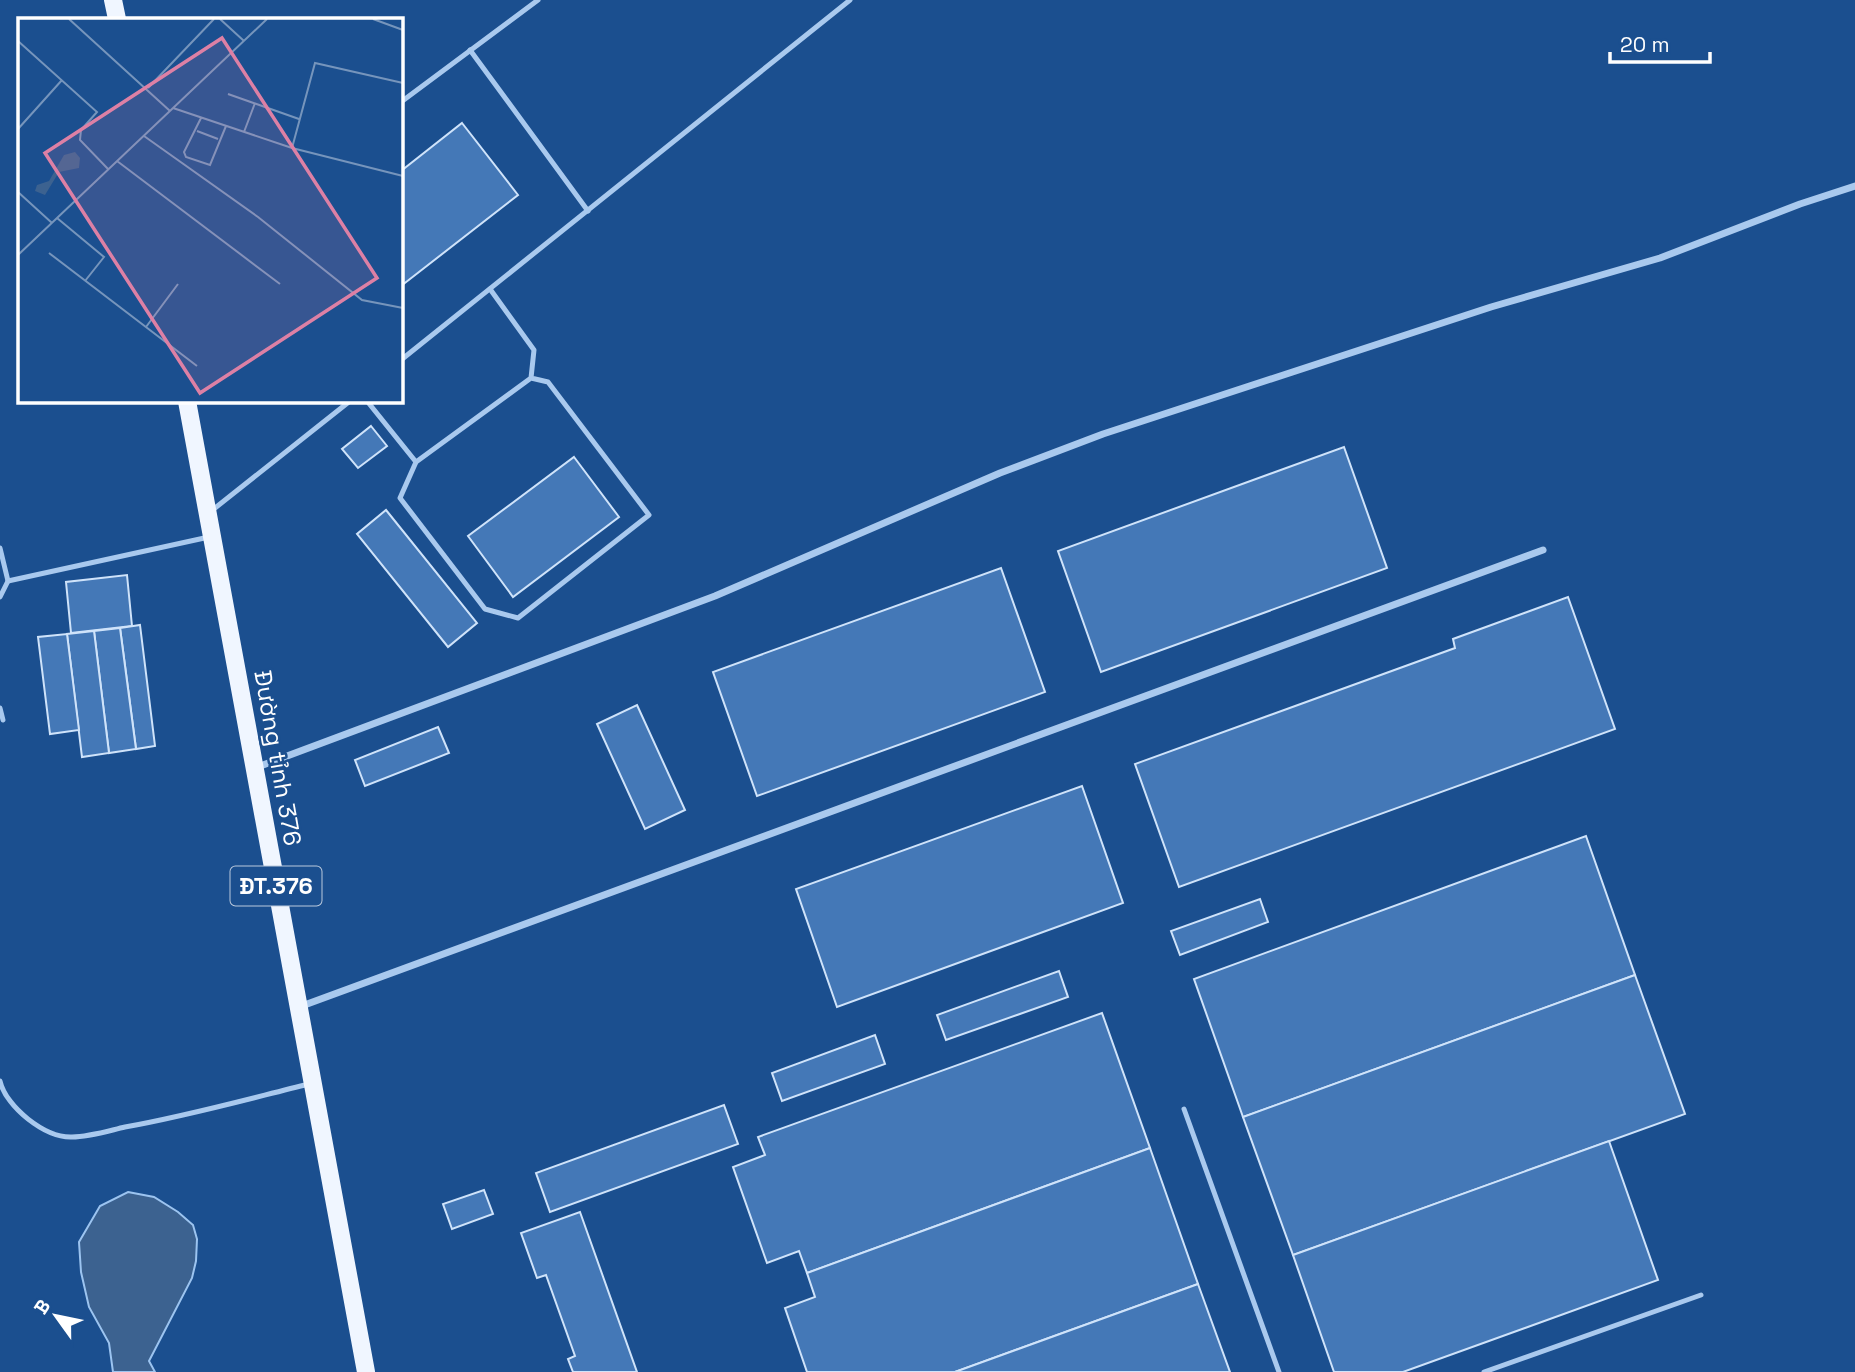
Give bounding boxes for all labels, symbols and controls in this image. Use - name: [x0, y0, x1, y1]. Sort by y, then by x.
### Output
- inset map: [18, 18, 402, 402]
- scale bar: [1610, 21, 1710, 65]
- text: 20 m: [1620, 31, 1670, 58]
- street label: Đường tỉnh 376: [247, 668, 309, 848]
- road number: ĐT.376: [230, 866, 322, 906]
- north arrow: [21, 1281, 91, 1351]
- text: B: [28, 1295, 56, 1319]

